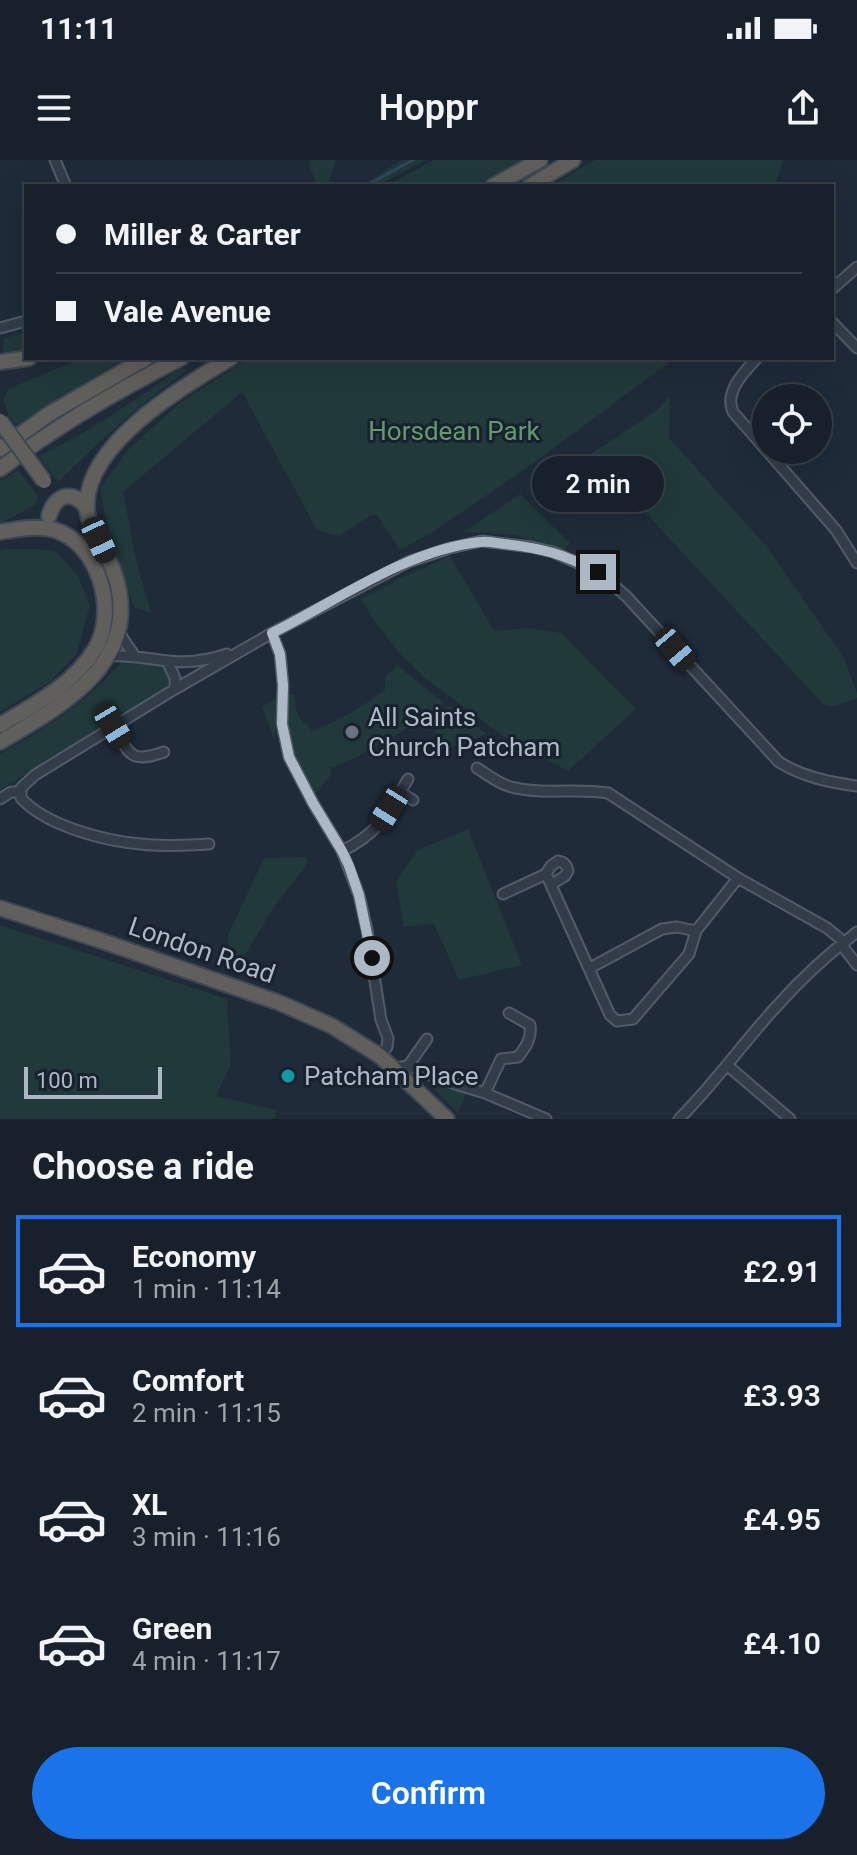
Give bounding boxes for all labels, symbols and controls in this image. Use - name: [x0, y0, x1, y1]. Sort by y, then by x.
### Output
- text: 11:11: [40, 11, 117, 46]
- icon: menu: [32, 86, 76, 130]
- icon: share: [781, 86, 825, 130]
- text: Hoppr: [379, 87, 478, 129]
- text: Miller & Carter: [104, 217, 301, 252]
- text: Vale Avenue: [104, 294, 271, 329]
- map controls: [752, 384, 832, 464]
- button: locate: [752, 384, 832, 464]
- park label: Horsdean Park: [368, 416, 541, 446]
- callout: 2 min: [532, 456, 664, 512]
- text: 2 min: [565, 469, 631, 499]
- car: [78, 513, 120, 567]
- route end: [580, 554, 616, 590]
- car: [650, 623, 700, 675]
- car: [90, 699, 136, 753]
- place label: All Saints Church Patcham: [368, 702, 560, 762]
- marker: All Saints Church Patcham: [343, 723, 361, 741]
- car: [366, 782, 412, 836]
- street label: London Road: [125, 911, 279, 989]
- route start: [354, 940, 390, 976]
- place label: Patcham Place: [304, 1061, 479, 1091]
- scale bar: [24, 1063, 162, 1099]
- marker: Patcham Place: [279, 1067, 297, 1085]
- text: 100 m: [36, 1068, 98, 1093]
- text: Choose a ride: [32, 1146, 254, 1188]
- icon: car: [36, 1235, 108, 1307]
- text: Economy: [132, 1239, 256, 1274]
- text: £2.91: [743, 1254, 821, 1289]
- text: 1 min · 11:14: [132, 1274, 281, 1304]
- icon: car: [36, 1359, 108, 1431]
- text: Comfort: [132, 1363, 244, 1398]
- text: £3.93: [743, 1378, 821, 1413]
- text: 2 min · 11:15: [132, 1398, 281, 1428]
- icon: car: [36, 1483, 108, 1555]
- text: XL: [132, 1487, 167, 1522]
- text: £4.95: [743, 1502, 821, 1537]
- text: 3 min · 11:16: [132, 1522, 281, 1552]
- icon: car: [36, 1607, 108, 1679]
- text: Green: [132, 1611, 212, 1646]
- text: £4.10: [743, 1626, 821, 1661]
- text: 4 min · 11:17: [132, 1646, 281, 1676]
- button: Confirm: [32, 1747, 825, 1839]

